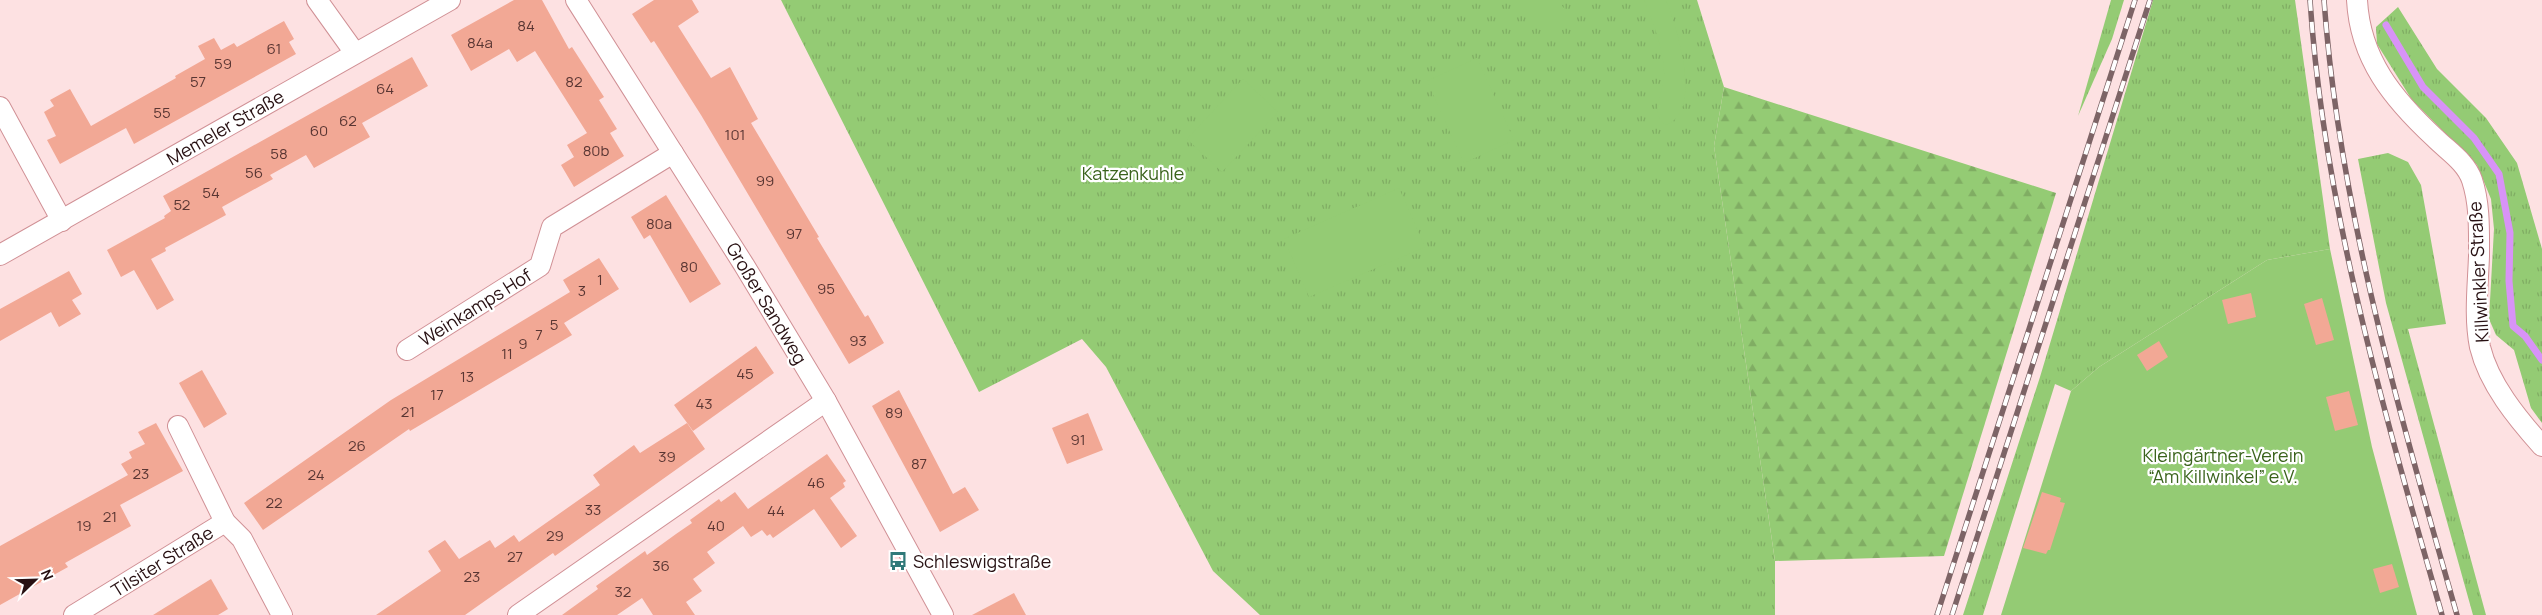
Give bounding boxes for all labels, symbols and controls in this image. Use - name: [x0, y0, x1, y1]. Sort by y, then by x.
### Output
- house number: 84: [517, 15, 535, 36]
- house number: 84a: [467, 32, 493, 53]
- house number: 61: [267, 38, 281, 59]
- house number: 59: [214, 53, 232, 74]
- house number: 57: [190, 71, 206, 92]
- house number: 82: [565, 71, 583, 92]
- house number: 64: [376, 78, 394, 99]
- street label: Memeler Straße: [162, 84, 288, 170]
- house number: 55: [153, 102, 171, 123]
- house number: 62: [339, 110, 357, 131]
- house number: 60: [310, 120, 328, 141]
- house number: 101: [725, 124, 745, 145]
- house number: 80b: [583, 140, 609, 161]
- house number: 58: [270, 143, 288, 164]
- park label: Katzenkuhle: [1082, 161, 1184, 185]
- house number: 56: [245, 162, 263, 183]
- house number: 99: [756, 170, 774, 191]
- house number: 54: [202, 182, 220, 203]
- house number: 52: [174, 194, 190, 215]
- street label: Killwinkler Straße: [2462, 201, 2494, 343]
- house number: 80a: [646, 213, 672, 234]
- house number: 97: [786, 223, 802, 244]
- street label: Großer Sandweg: [721, 238, 813, 368]
- house number: 80: [680, 256, 698, 277]
- street label: Weinkamps Hof: [414, 262, 536, 351]
- house number: 1: [597, 269, 603, 290]
- house number: 95: [817, 278, 835, 299]
- house number: 3: [578, 280, 586, 301]
- house number: 5: [550, 314, 558, 335]
- house number: 7: [535, 324, 543, 345]
- house number: 93: [849, 330, 867, 351]
- house number: 9: [518, 333, 528, 354]
- house number: 11: [501, 343, 513, 364]
- house number: 45: [736, 363, 754, 384]
- house number: 13: [460, 366, 474, 387]
- house number: 17: [430, 384, 444, 405]
- house number: 43: [695, 393, 713, 414]
- house number: 21: [401, 401, 415, 422]
- house number: 89: [885, 402, 903, 423]
- house number: 91: [1070, 429, 1086, 450]
- house number: 26: [348, 435, 366, 456]
- park label: Kleingärtner-Verein “Am Killwinkel” e.V.: [2142, 443, 2304, 488]
- house number: 39: [658, 446, 676, 467]
- house number: 87: [911, 453, 927, 474]
- house number: 23: [133, 463, 149, 484]
- house number: 24: [307, 464, 325, 485]
- house number: 46: [807, 472, 825, 493]
- house number: 22: [265, 492, 283, 513]
- house number: 33: [585, 499, 601, 520]
- house number: 44: [767, 500, 785, 521]
- house number: 21: [103, 506, 117, 527]
- house number: 19: [76, 515, 92, 536]
- house number: 40: [707, 515, 725, 536]
- street label: Tilsiter Straße: [106, 520, 218, 602]
- house number: 29: [546, 525, 564, 546]
- house number: 27: [507, 546, 523, 567]
- place label: Schleswigstraße: [913, 549, 1051, 573]
- bus stop icon: Schleswigstraße: [887, 550, 909, 572]
- north arrow: [10, 555, 60, 605]
- house number: 36: [652, 555, 670, 576]
- text: N: [37, 566, 58, 583]
- house number: 23: [464, 566, 480, 587]
- house number: 32: [615, 581, 631, 602]

